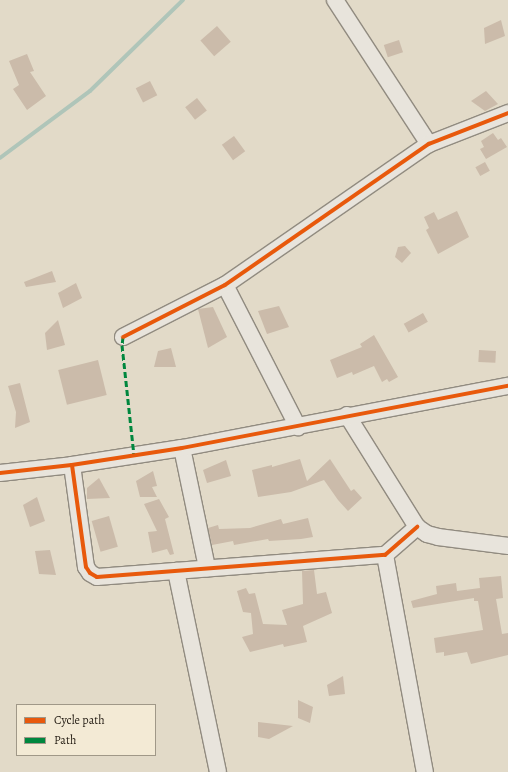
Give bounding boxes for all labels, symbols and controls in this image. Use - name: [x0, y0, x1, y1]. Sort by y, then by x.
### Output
- legend: [16, 704, 156, 756]
- text: Cycle path: [54, 712, 105, 728]
- text: Path: [54, 732, 76, 748]

